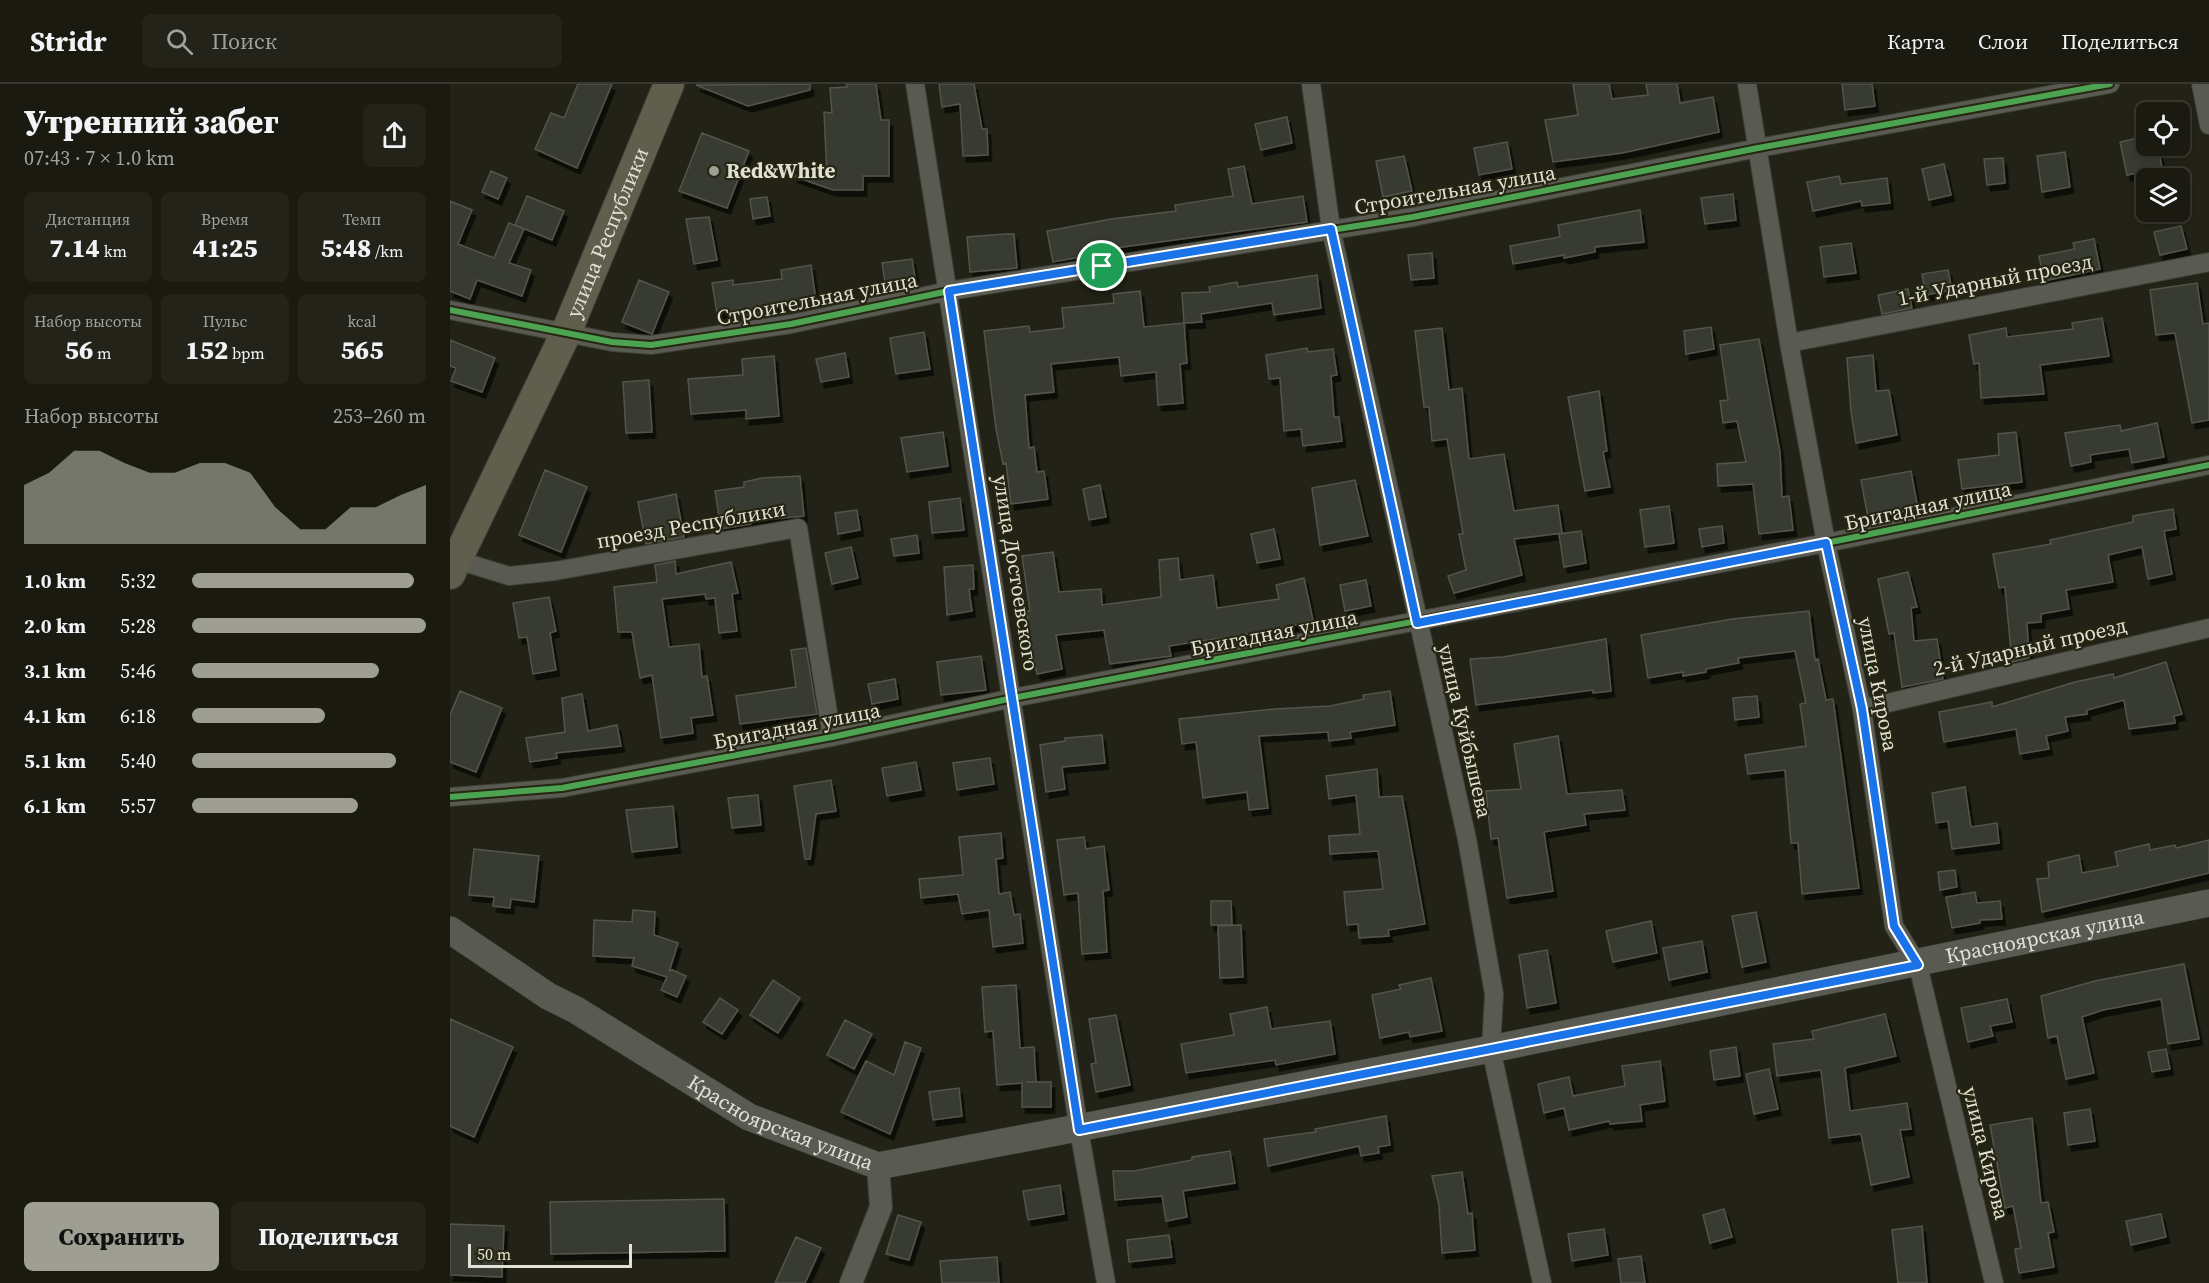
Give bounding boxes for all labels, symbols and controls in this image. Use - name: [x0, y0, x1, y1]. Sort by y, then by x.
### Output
- search box: [142, 14, 562, 68]
- text: Stridr: [30, 22, 106, 60]
- icon: search: [163, 25, 196, 58]
- text: Поиск: [211, 26, 277, 56]
- text: Карта: [1887, 27, 1945, 56]
- text: Слои: [1978, 27, 2028, 56]
- text: Поделиться: [2061, 27, 2179, 56]
- text: Утренний забег: [24, 99, 279, 144]
- map controls: [2136, 102, 2190, 222]
- button: locate: [2136, 102, 2190, 156]
- button: share: [363, 104, 426, 167]
- street label: улица Республики: [559, 143, 655, 322]
- text: 07:43 · 7 × 1.0 km: [24, 144, 175, 172]
- place label: Red&White: [726, 156, 835, 185]
- street label: Строительная улица: [1352, 157, 1558, 221]
- marker: Red&White: [707, 164, 721, 178]
- button: layers: [2136, 168, 2190, 222]
- text: Дистанция: [46, 208, 130, 230]
- text: Время: [201, 208, 249, 230]
- text: Темп: [343, 208, 381, 230]
- text: 7.14: [49, 230, 100, 266]
- text: 41:25: [192, 230, 258, 266]
- text: 5:48: [321, 230, 371, 266]
- text: km: [100, 240, 127, 262]
- text: /km: [371, 240, 403, 262]
- pin: [1076, 240, 1127, 291]
- street label: 1-й Ударный проезд: [1895, 246, 2095, 313]
- icon: arrive: [1085, 249, 1118, 282]
- street label: Строительная улица: [714, 265, 920, 332]
- text: Набор высоты: [34, 310, 142, 332]
- text: Пульс: [203, 310, 247, 332]
- text: kcal: [347, 310, 377, 332]
- text: 56: [65, 332, 93, 368]
- text: 152: [185, 332, 228, 368]
- text: 565: [341, 332, 383, 368]
- text: m: [93, 342, 111, 364]
- text: bpm: [228, 342, 265, 364]
- text: Набор высоты: [24, 402, 159, 430]
- text: 253–260 m: [333, 402, 426, 430]
- street label: улица Достоевского: [987, 473, 1046, 673]
- street label: Бригадная улица: [1842, 474, 2014, 537]
- street label: проезд Республики: [594, 494, 788, 555]
- text: 1.0 km: [24, 567, 86, 595]
- text: 5:32: [120, 567, 156, 595]
- street label: Бригадная улица: [1188, 602, 1360, 663]
- street label: 2-й Ударный проезд: [1930, 610, 2130, 683]
- text: 2.0 km: [24, 612, 86, 640]
- text: 5:28: [120, 612, 156, 640]
- street label: улица Кирова: [1851, 614, 1906, 754]
- street label: улица Куйбышева: [1431, 641, 1500, 821]
- text: 3.1 km: [24, 657, 86, 685]
- text: 5:46: [120, 657, 156, 685]
- street label: Бригадная улица: [711, 695, 883, 756]
- text: 4.1 km: [24, 702, 86, 730]
- text: 6:18: [120, 702, 156, 730]
- text: 5.1 km: [24, 747, 86, 775]
- text: 5:40: [120, 747, 156, 775]
- text: 6.1 km: [24, 792, 86, 820]
- text: 5:57: [120, 792, 156, 820]
- street label: Красноярская улица: [1943, 902, 2147, 970]
- street label: Красноярская улица: [682, 1068, 878, 1177]
- street label: улица Кирова: [1956, 1083, 2017, 1223]
- button: Сохранить: [24, 1202, 219, 1271]
- button: Поделиться: [231, 1202, 426, 1271]
- scale bar: [468, 1241, 632, 1268]
- text: 50 m: [477, 1243, 511, 1265]

